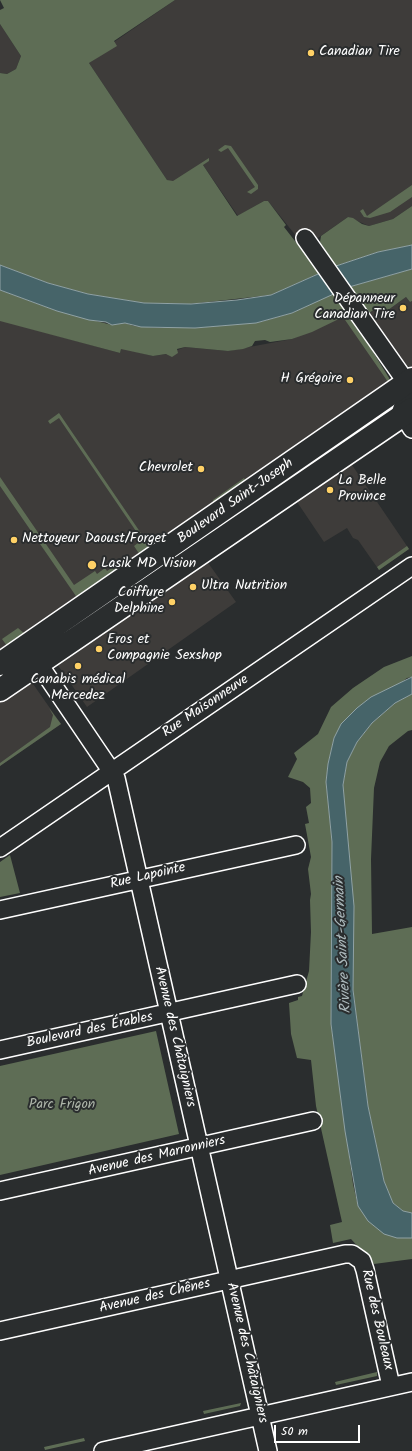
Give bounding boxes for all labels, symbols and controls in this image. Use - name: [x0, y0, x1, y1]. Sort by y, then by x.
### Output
- place label: Canadian Tire: [319, 45, 400, 61]
- marker: Canadian Tire: [306, 48, 316, 58]
- place label: Dépanneur Canadian Tire: [314, 292, 395, 324]
- marker: Dépanneur Canadian Tire: [398, 303, 408, 313]
- place label: H Grégoire: [280, 372, 342, 388]
- marker: H Grégoire: [345, 375, 355, 385]
- street label: Boulevard Saint-Joseph: [175, 456, 297, 548]
- place label: Chevrolet: [139, 461, 193, 477]
- marker: Chevrolet: [196, 464, 206, 474]
- place label: La Belle Province: [338, 474, 386, 506]
- marker: La Belle Province: [325, 485, 335, 495]
- place label: Nettoyeur Daoust/Forget: [22, 532, 166, 548]
- marker: Nettoyeur Daoust/Forget: [9, 535, 19, 545]
- place label: Lasik MD Vision: [101, 557, 196, 573]
- marker: Lasik MD Vision: [86, 559, 98, 571]
- place label: Ultra Nutrition: [201, 579, 287, 595]
- marker: Ultra Nutrition: [188, 582, 198, 592]
- place label: Coiffure Delphine: [114, 586, 164, 618]
- marker: Coiffure Delphine: [167, 597, 177, 607]
- place label: Eros et Compagnie Sexshop: [107, 633, 222, 666]
- marker: Eros et Compagnie Sexshop: [94, 644, 104, 654]
- marker: Canabis médical Mercedez: [73, 661, 83, 671]
- street label: Rue Maisonneuve: [160, 672, 252, 742]
- place label: Canabis médical Mercedez: [30, 673, 126, 706]
- street label: Rue Lapointe: [109, 860, 187, 894]
- water label: Rivière Saint-Germain: [331, 876, 357, 1014]
- street label: Avenue des Châtaigniers: [150, 965, 198, 1109]
- street label: Boulevard des Érables: [25, 1009, 155, 1053]
- park label: Parc Frigon: [29, 1098, 95, 1114]
- street label: Avenue des Marronniers: [87, 1133, 227, 1181]
- street label: Rue des Bouleaux: [356, 1268, 396, 1372]
- street label: Avenue des Chênes: [98, 1276, 212, 1318]
- street label: Avenue des Châtaigniers: [222, 1281, 270, 1425]
- scale bar: [276, 1417, 362, 1443]
- text: 50 m: [281, 1422, 308, 1441]

